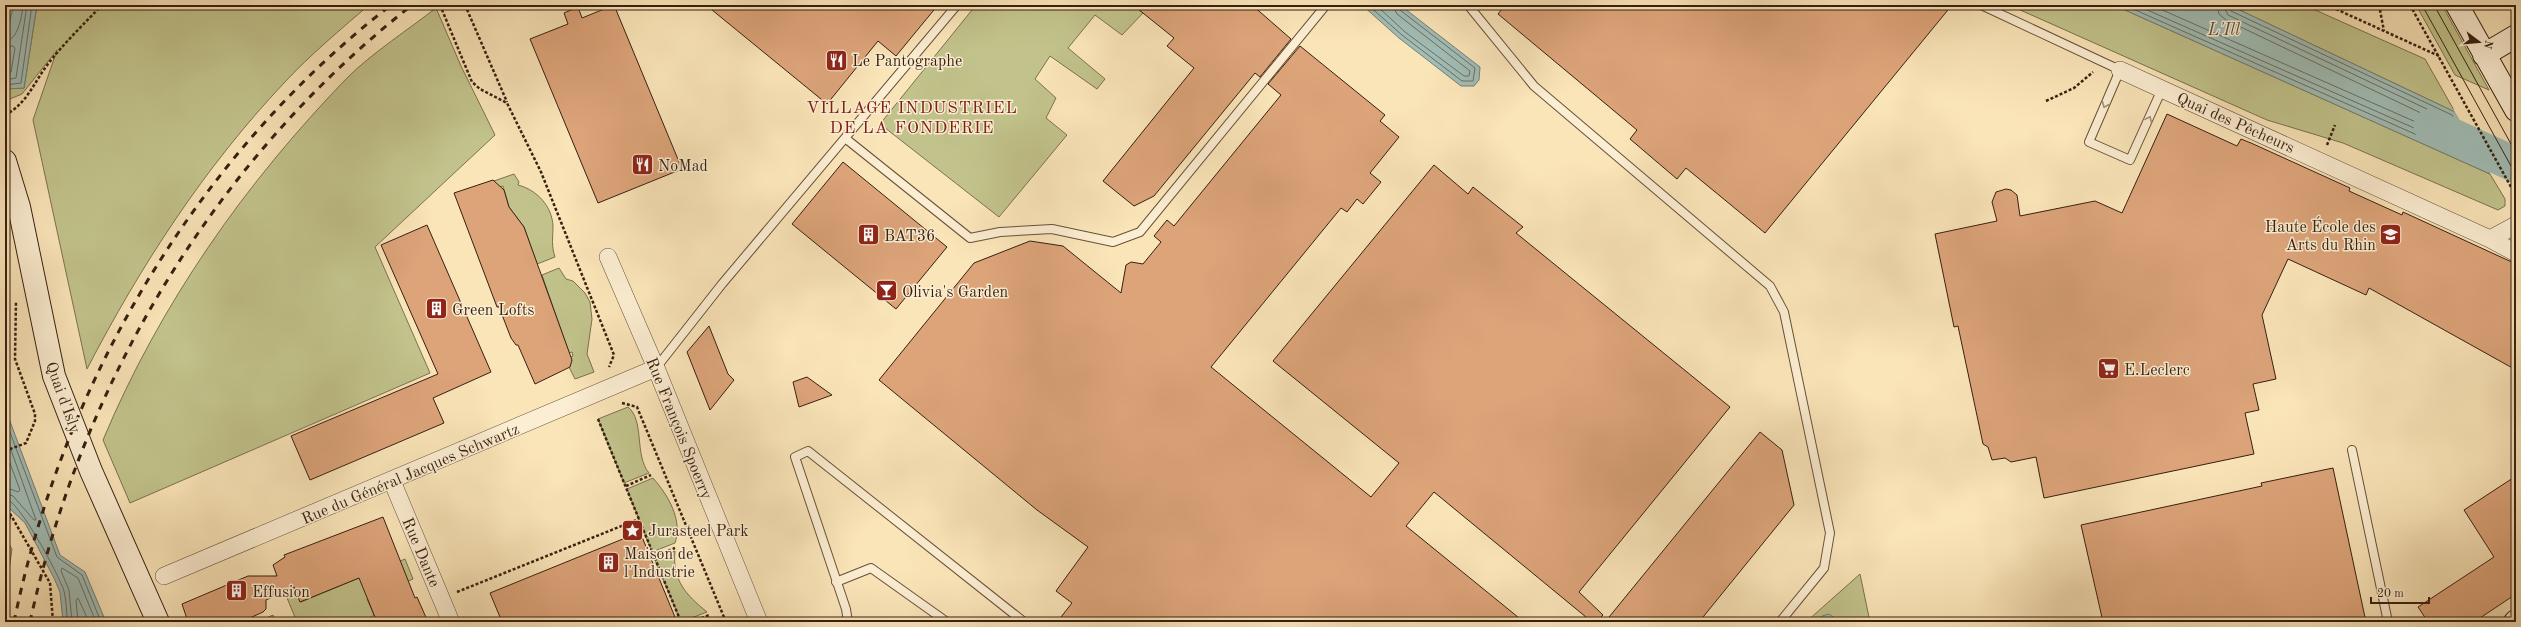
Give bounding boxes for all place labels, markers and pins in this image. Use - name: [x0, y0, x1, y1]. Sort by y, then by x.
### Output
- restaurant icon: Le Pantographe: [823, 47, 849, 73]
- place label: Le Pantographe: [852, 54, 962, 70]
- restaurant icon: NoMad: [629, 152, 655, 178]
- place label: NoMad: [658, 159, 708, 175]
- place label: Haute École des Arts du Rhin: [2265, 216, 2376, 254]
- building icon: BAT36: [855, 222, 881, 248]
- school or university icon: Haute École des Arts du Rhin: [2378, 222, 2404, 248]
- place label: BAT36: [884, 229, 935, 245]
- bar icon: Olivia's Garden: [873, 278, 899, 304]
- place label: Olivia's Garden: [902, 285, 1009, 301]
- building icon: Green Lofts: [423, 296, 449, 322]
- place label: Green Lofts: [452, 303, 534, 319]
- supermarket icon: E.Leclerc: [2096, 356, 2122, 382]
- place label: E.Leclerc: [2124, 363, 2190, 379]
- place icon: Jurasteel Park: [620, 517, 646, 543]
- place label: Jurasteel Park: [648, 524, 749, 540]
- place label: Maison de l'Industrie: [624, 547, 695, 581]
- building icon: Maison de l'Industrie: [596, 549, 622, 575]
- building icon: Effusion: [224, 578, 250, 604]
- place label: Effusion: [252, 585, 310, 601]

